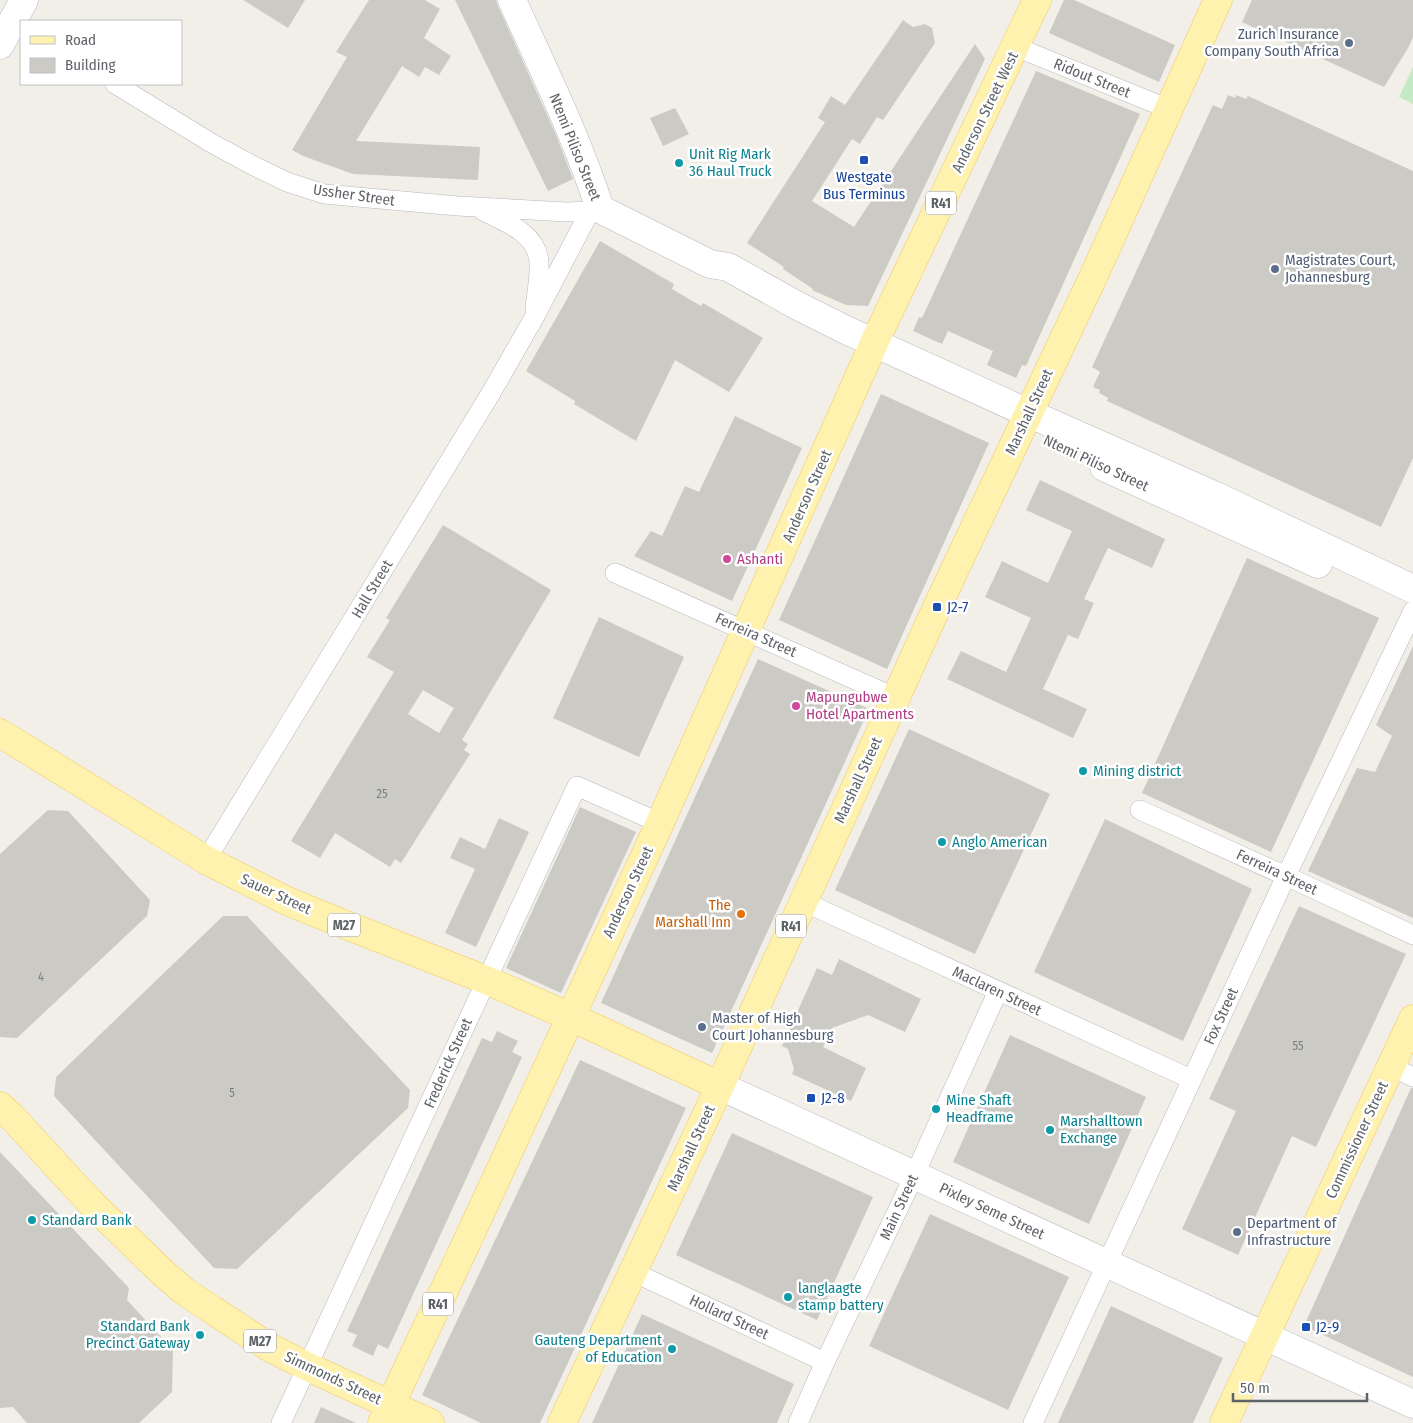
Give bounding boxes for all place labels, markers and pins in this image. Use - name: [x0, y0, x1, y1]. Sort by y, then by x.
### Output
- place label: Zurich Insurance Company South Africa: [1204, 25, 1339, 60]
- marker: Zurich Insurance Company South Africa: [1343, 37, 1355, 49]
- place label: Unit Rig Mark 36 Haul Truck: [689, 145, 772, 180]
- marker: Westgate Bus Terminus: [858, 154, 870, 166]
- marker: Unit Rig Mark 36 Haul Truck: [673, 157, 685, 169]
- place label: Westgate Bus Terminus: [823, 168, 905, 203]
- place label: Magistrates Court, Johannesburg: [1285, 251, 1396, 286]
- marker: Magistrates Court, Johannesburg: [1269, 263, 1281, 275]
- place label: Ashanti: [737, 550, 783, 568]
- marker: Ashanti: [721, 553, 733, 565]
- place label: J2-7: [947, 598, 968, 616]
- marker: J2-7: [931, 601, 943, 613]
- place label: Mapungubwe Hotel Apartments: [806, 688, 914, 723]
- marker: Mapungubwe Hotel Apartments: [790, 700, 802, 712]
- place label: Mining district: [1093, 762, 1181, 780]
- marker: Mining district: [1077, 765, 1089, 777]
- place label: Anglo American: [952, 833, 1048, 851]
- marker: Anglo American: [936, 836, 948, 848]
- place label: The Marshall Inn: [655, 896, 731, 931]
- marker: The Marshall Inn: [735, 908, 747, 920]
- place label: Master of High Court Johannesburg: [712, 1009, 834, 1044]
- marker: Master of High Court Johannesburg: [696, 1021, 708, 1033]
- place label: J2-8: [821, 1089, 845, 1107]
- place label: Mine Shaft Headframe: [946, 1091, 1013, 1126]
- marker: J2-8: [805, 1092, 817, 1104]
- marker: Mine Shaft Headframe: [930, 1103, 942, 1115]
- place label: Marshalltown Exchange: [1060, 1112, 1143, 1147]
- marker: Marshalltown Exchange: [1044, 1124, 1056, 1136]
- place label: Standard Bank: [42, 1211, 132, 1229]
- marker: Standard Bank: [26, 1214, 38, 1226]
- place label: Department of Infrastructure: [1247, 1214, 1338, 1249]
- marker: Department of Infrastructure: [1231, 1226, 1243, 1238]
- place label: langlaagte stamp battery: [798, 1279, 884, 1314]
- marker: langlaagte stamp battery: [782, 1291, 794, 1303]
- place label: Standard Bank Precinct Gateway: [86, 1317, 190, 1352]
- place label: J2-9: [1316, 1318, 1339, 1336]
- marker: J2-9: [1300, 1321, 1312, 1333]
- marker: Standard Bank Precinct Gateway: [194, 1329, 206, 1341]
- place label: Gauteng Department of Education: [534, 1331, 662, 1366]
- marker: Gauteng Department of Education: [666, 1343, 678, 1355]

